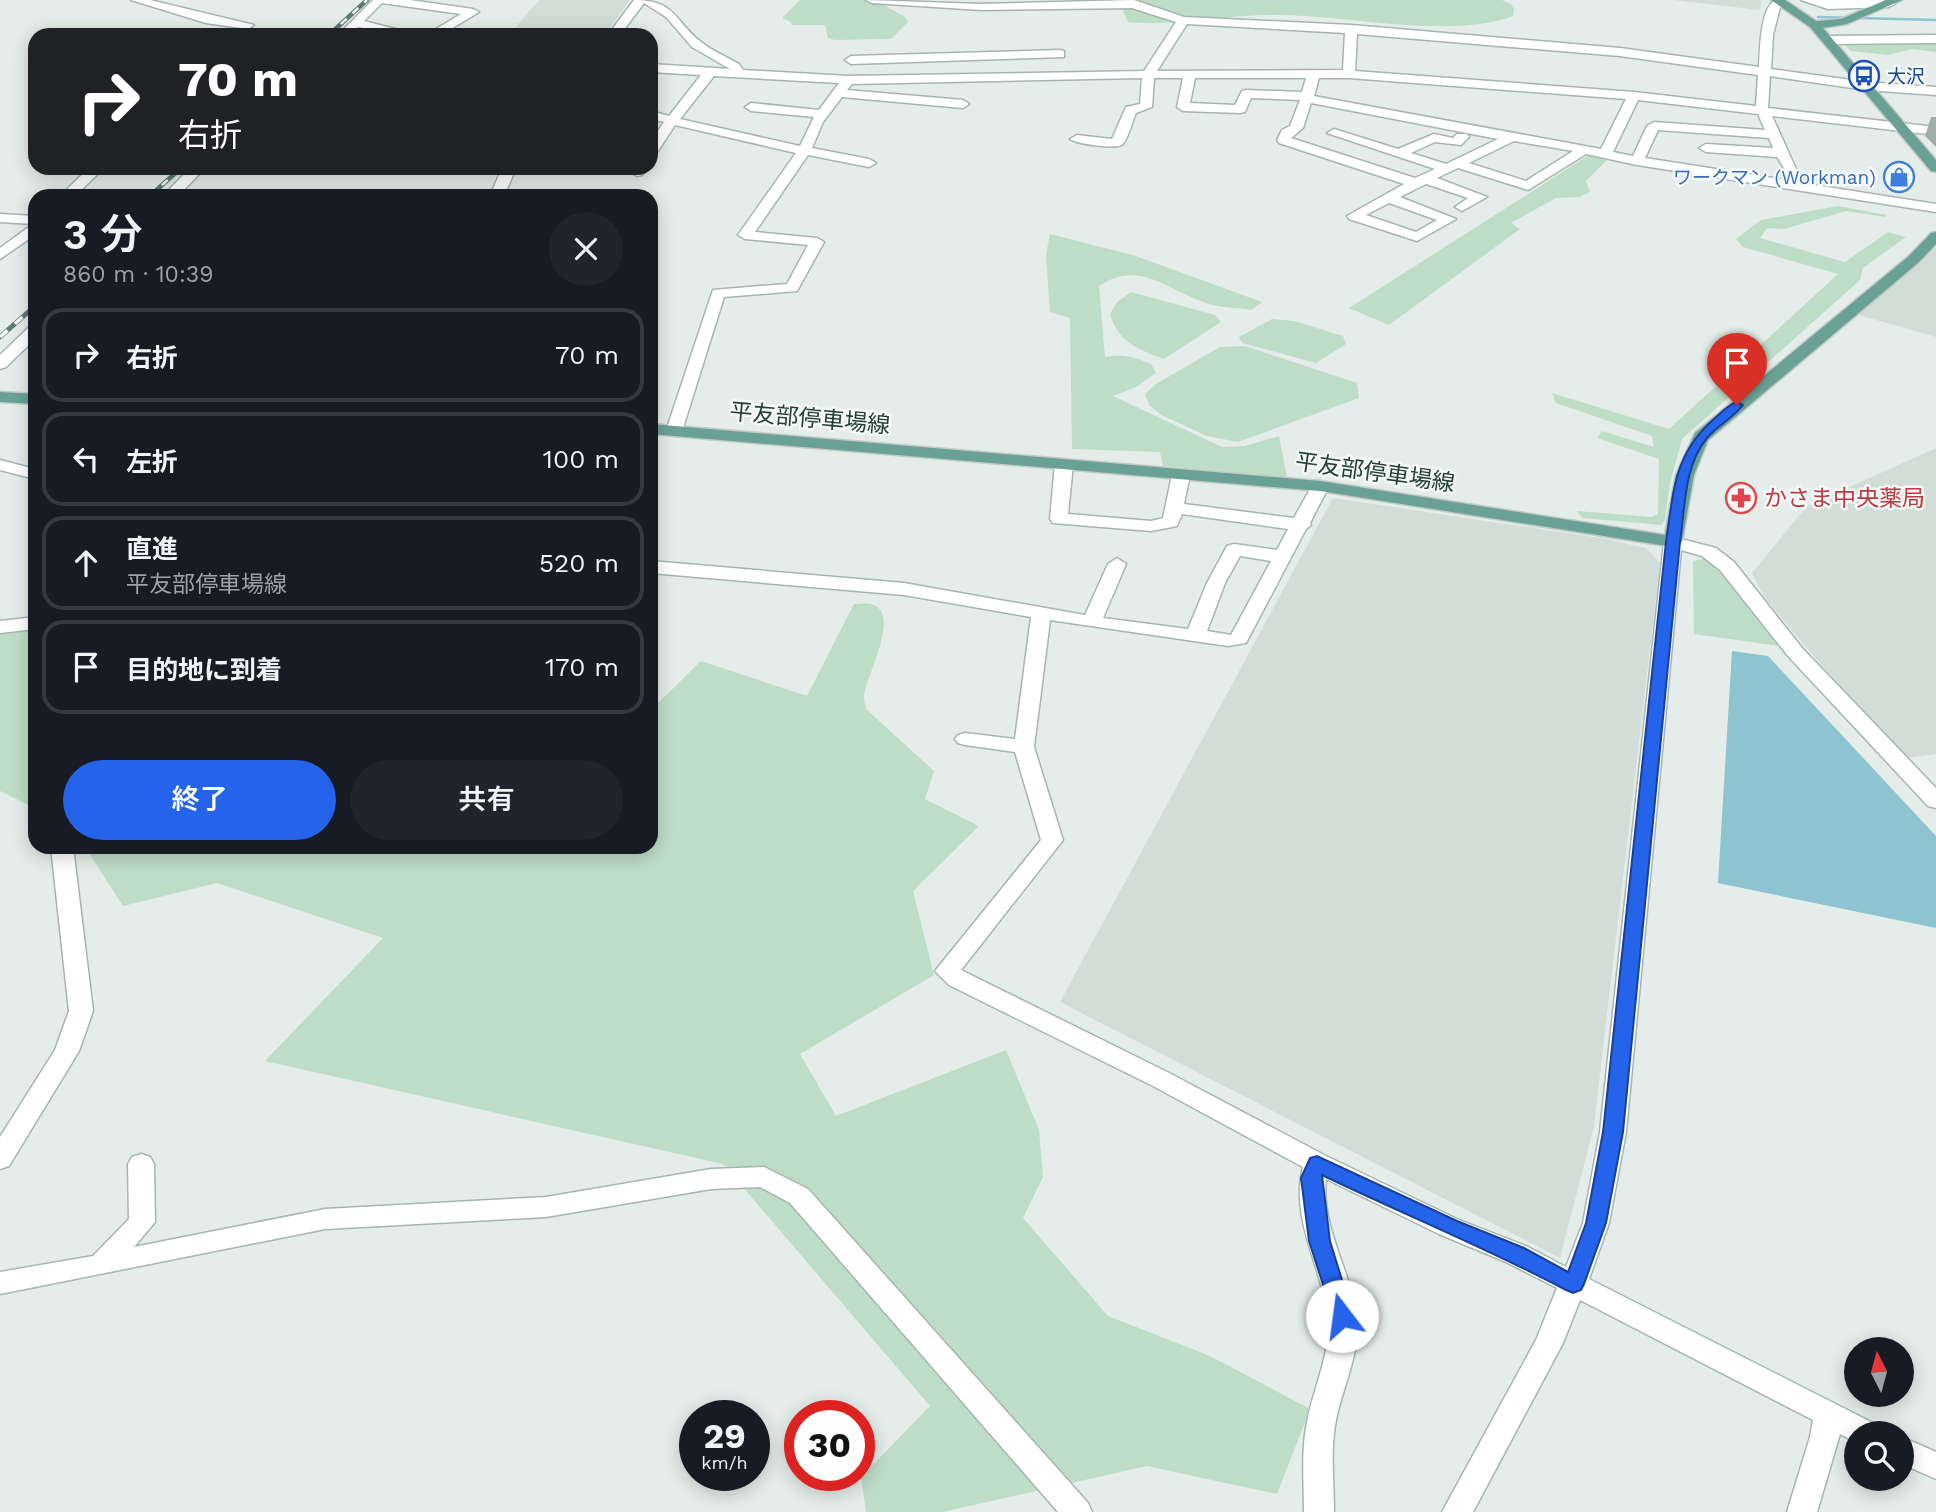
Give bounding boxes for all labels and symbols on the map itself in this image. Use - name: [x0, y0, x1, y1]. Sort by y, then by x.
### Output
- bus stop icon: 大沢: [1847, 59, 1881, 93]
- place label: 大沢: [1887, 65, 1925, 88]
- shop icon: ワークマン (Workman): [1882, 160, 1916, 194]
- place label: ワークマン (Workman): [1673, 166, 1876, 189]
- pin: [1707, 333, 1767, 405]
- street label: 平友部停車場線: [729, 398, 891, 439]
- street label: 平友部停車場線: [1293, 448, 1457, 497]
- pharmacy icon: かさま中央薬局: [1724, 481, 1758, 515]
- place label: かさま中央薬局: [1764, 485, 1925, 512]
- position arrow: [1305, 1279, 1379, 1353]
- north arrow: [1844, 1337, 1914, 1407]
- speed limit sign: 30: [784, 1400, 875, 1491]

